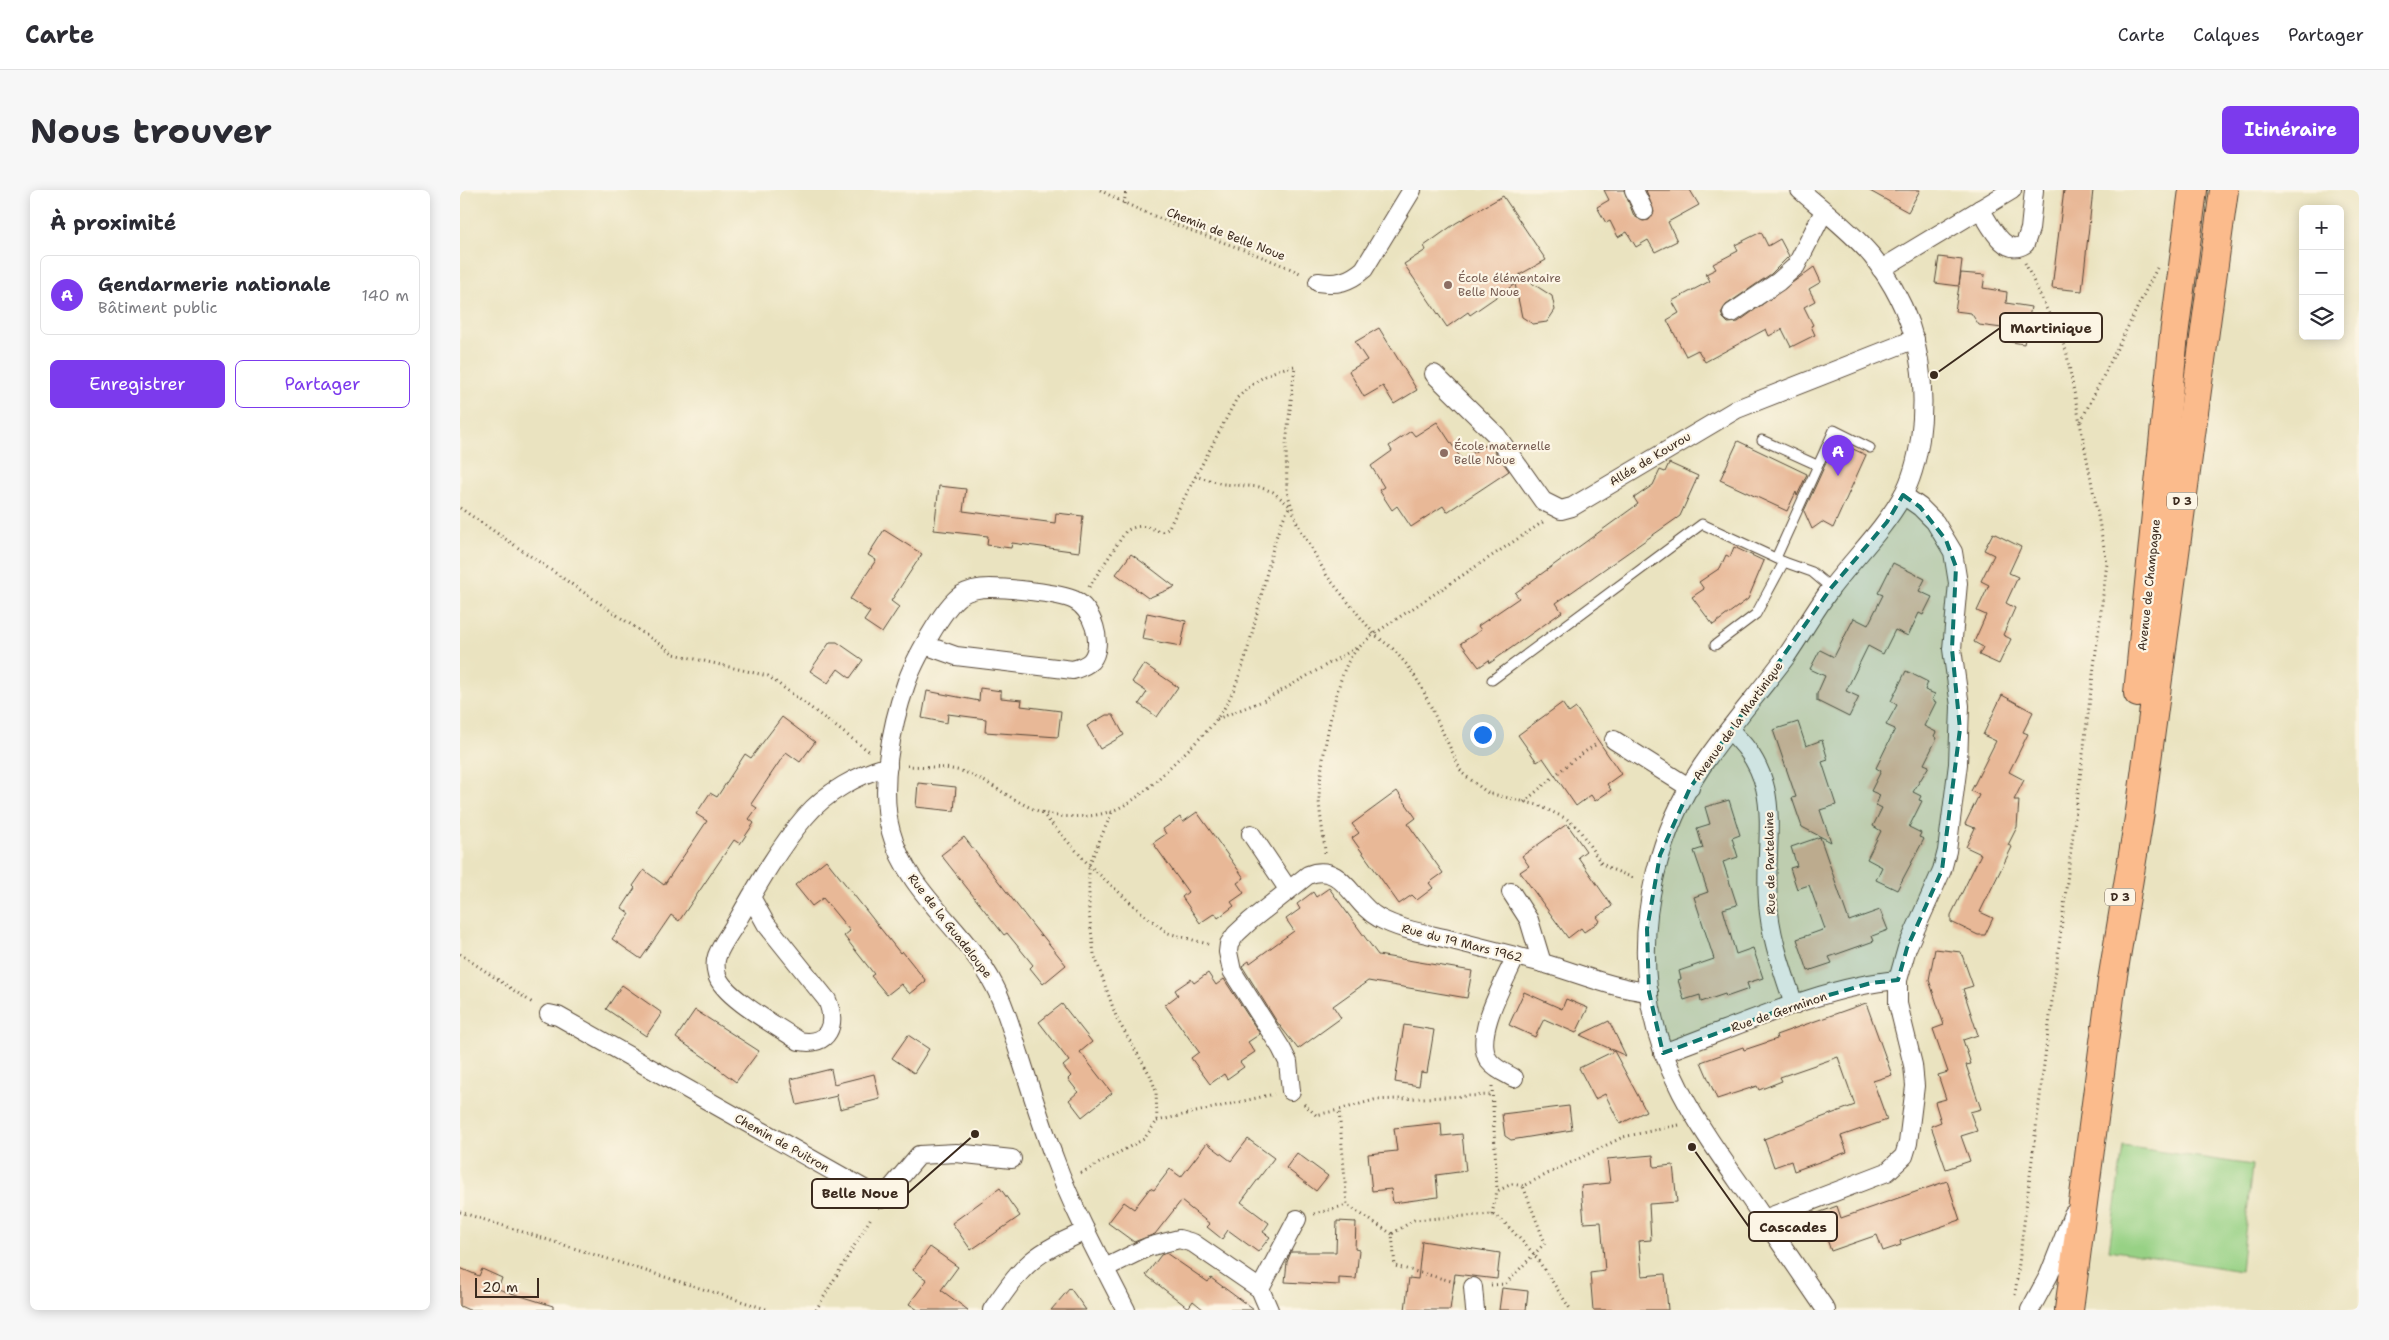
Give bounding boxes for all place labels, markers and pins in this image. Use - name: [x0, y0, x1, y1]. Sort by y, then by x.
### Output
- place label: École élémentaire Belle Noue: [1458, 270, 1561, 300]
- marker: École élémentaire Belle Noue: [1442, 279, 1454, 291]
- callout: Martinique: [2000, 313, 2102, 342]
- pin: A: [1822, 435, 1854, 476]
- place label: École maternelle Belle Noue: [1454, 438, 1551, 468]
- marker: École maternelle Belle Noue: [1438, 447, 1450, 459]
- callout: Belle Noue: [812, 1179, 908, 1208]
- callout: Cascades: [1749, 1212, 1837, 1241]

